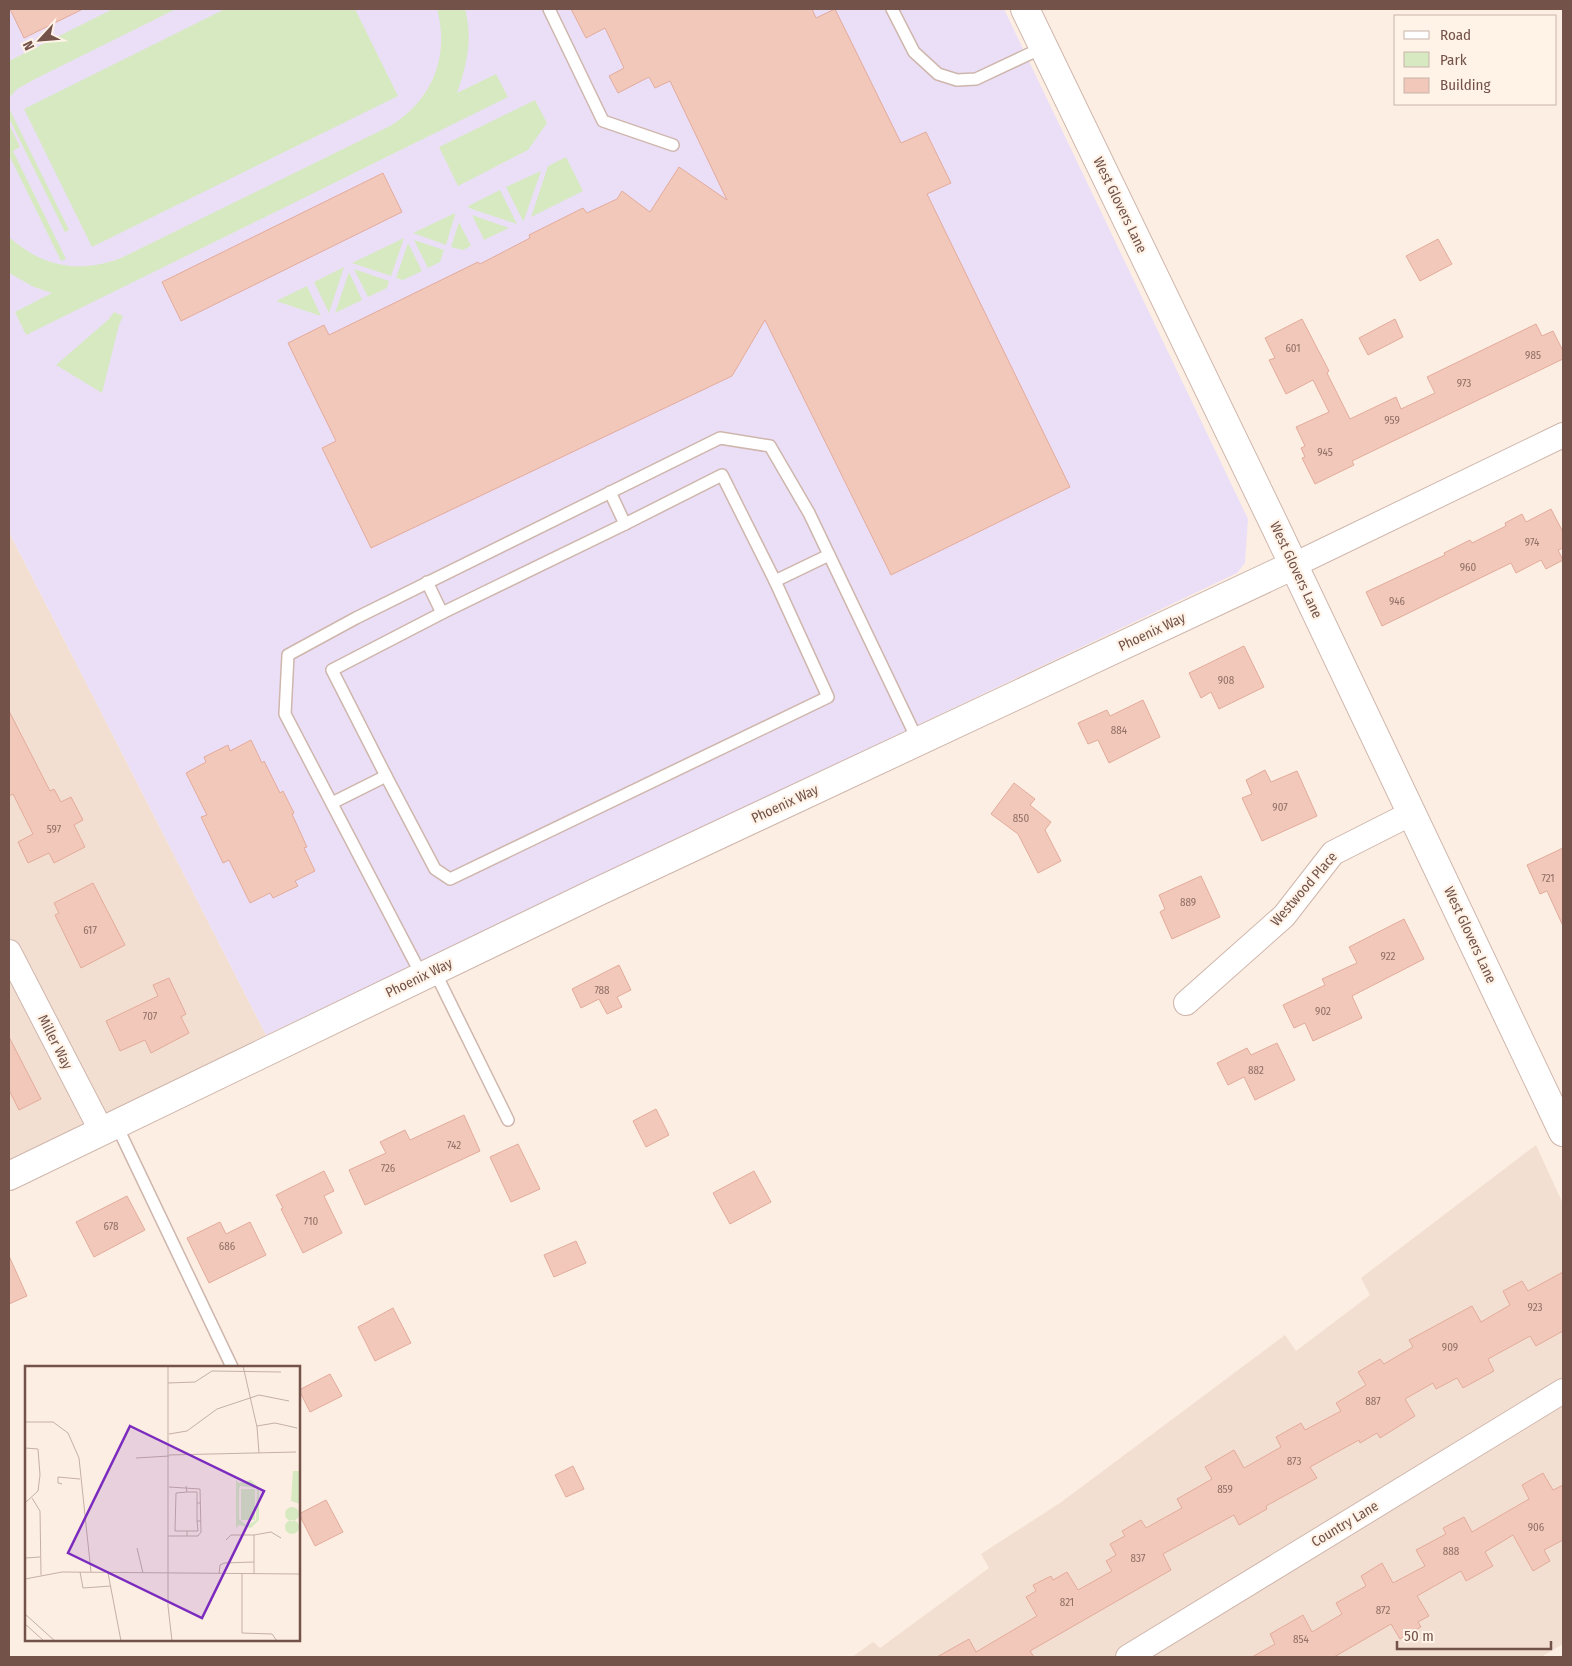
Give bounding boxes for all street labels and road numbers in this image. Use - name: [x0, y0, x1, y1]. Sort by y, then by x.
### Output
- street label: West Glovers Lane: [1089, 154, 1151, 256]
- street label: West Glovers Lane: [1266, 519, 1326, 621]
- street label: Phoenix Way: [1116, 609, 1189, 655]
- street label: Phoenix Way: [749, 781, 822, 827]
- street label: Westwood Place: [1267, 848, 1341, 930]
- street label: West Glovers Lane: [1440, 884, 1500, 986]
- street label: Phoenix Way: [383, 954, 456, 1001]
- street label: Miller Way: [34, 1012, 76, 1073]
- street label: Country Lane: [1308, 1497, 1382, 1551]

